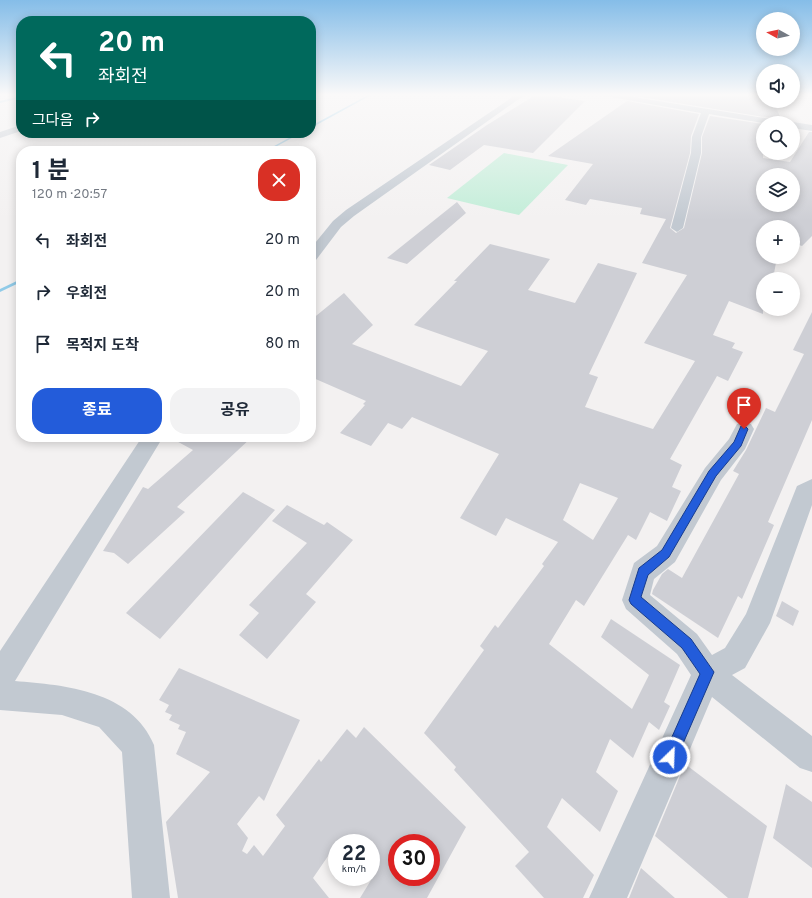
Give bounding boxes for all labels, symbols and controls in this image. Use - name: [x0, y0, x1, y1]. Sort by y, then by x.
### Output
- north arrow: [756, 12, 800, 56]
- map controls: [756, 12, 800, 316]
- text: 20 m: [98, 26, 165, 62]
- icon: left: [32, 32, 84, 84]
- button: sound: [756, 64, 800, 108]
- text: 좌회전: [98, 66, 148, 89]
- icon: right: [81, 108, 103, 130]
- text: 그다음: [32, 112, 73, 131]
- button: search: [756, 116, 800, 160]
- text: 1 분: [32, 157, 70, 187]
- button: close: [258, 159, 300, 201]
- button: layers: [756, 168, 800, 212]
- text: 120 m · 20:57: [32, 187, 107, 203]
- button: +: [756, 220, 800, 264]
- icon: left: [32, 229, 54, 251]
- text: 20 m: [265, 231, 300, 250]
- text: 좌회전: [66, 233, 107, 252]
- button: −: [756, 272, 800, 316]
- icon: right: [32, 281, 54, 303]
- text: 20 m: [265, 283, 300, 302]
- text: 우회전: [66, 285, 107, 304]
- icon: arrive: [32, 333, 54, 355]
- text: 80 m: [265, 335, 300, 354]
- text: 목적지 도착: [66, 337, 139, 356]
- button: 종료: [32, 388, 162, 434]
- button: 공유: [170, 388, 300, 434]
- pin: [727, 388, 761, 429]
- icon: arrive: [733, 394, 755, 416]
- position arrow: [649, 736, 691, 778]
- speed limit sign: 30: [388, 834, 440, 886]
- text: 22: [342, 842, 366, 868]
- text: km/h: [342, 863, 366, 876]

